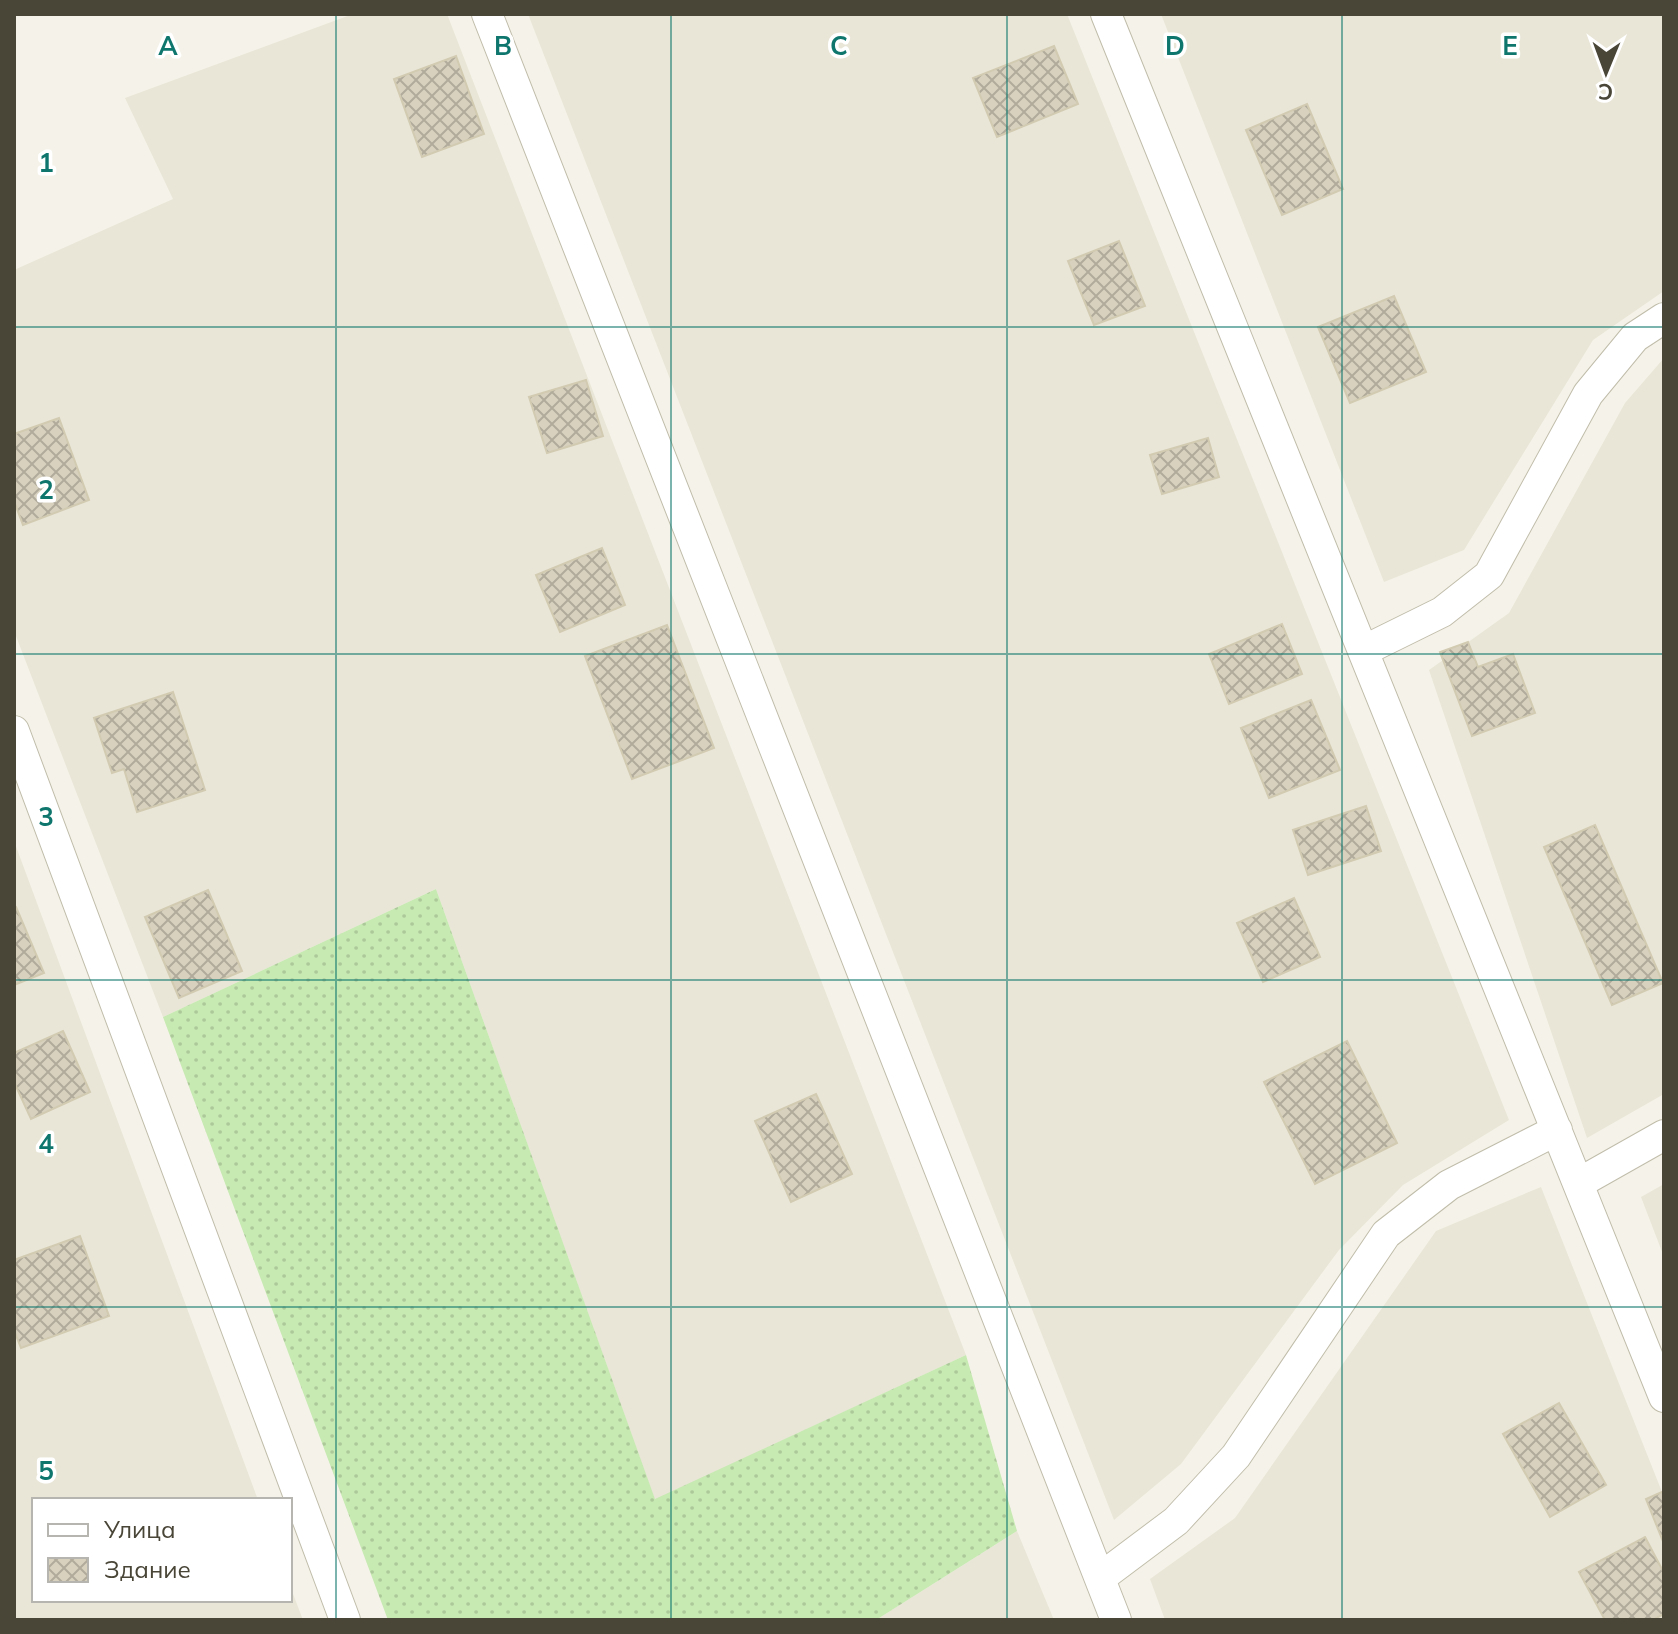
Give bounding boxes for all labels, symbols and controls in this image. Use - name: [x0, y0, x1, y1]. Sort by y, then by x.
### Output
- text: A: [158, 29, 178, 62]
- text: B: [494, 29, 512, 62]
- text: C: [830, 29, 848, 62]
- text: D: [1165, 29, 1185, 62]
- text: E: [1502, 29, 1518, 62]
- north arrow: [1566, 32, 1646, 112]
- text: С: [1598, 78, 1613, 106]
- text: 1: [38, 146, 54, 179]
- text: 2: [38, 473, 54, 506]
- text: 3: [38, 800, 54, 833]
- text: 4: [38, 1127, 54, 1160]
- text: 5: [38, 1454, 54, 1487]
- legend: [32, 1498, 292, 1602]
- text: Улица: [103, 1514, 176, 1544]
- text: Здание: [104, 1554, 191, 1584]

